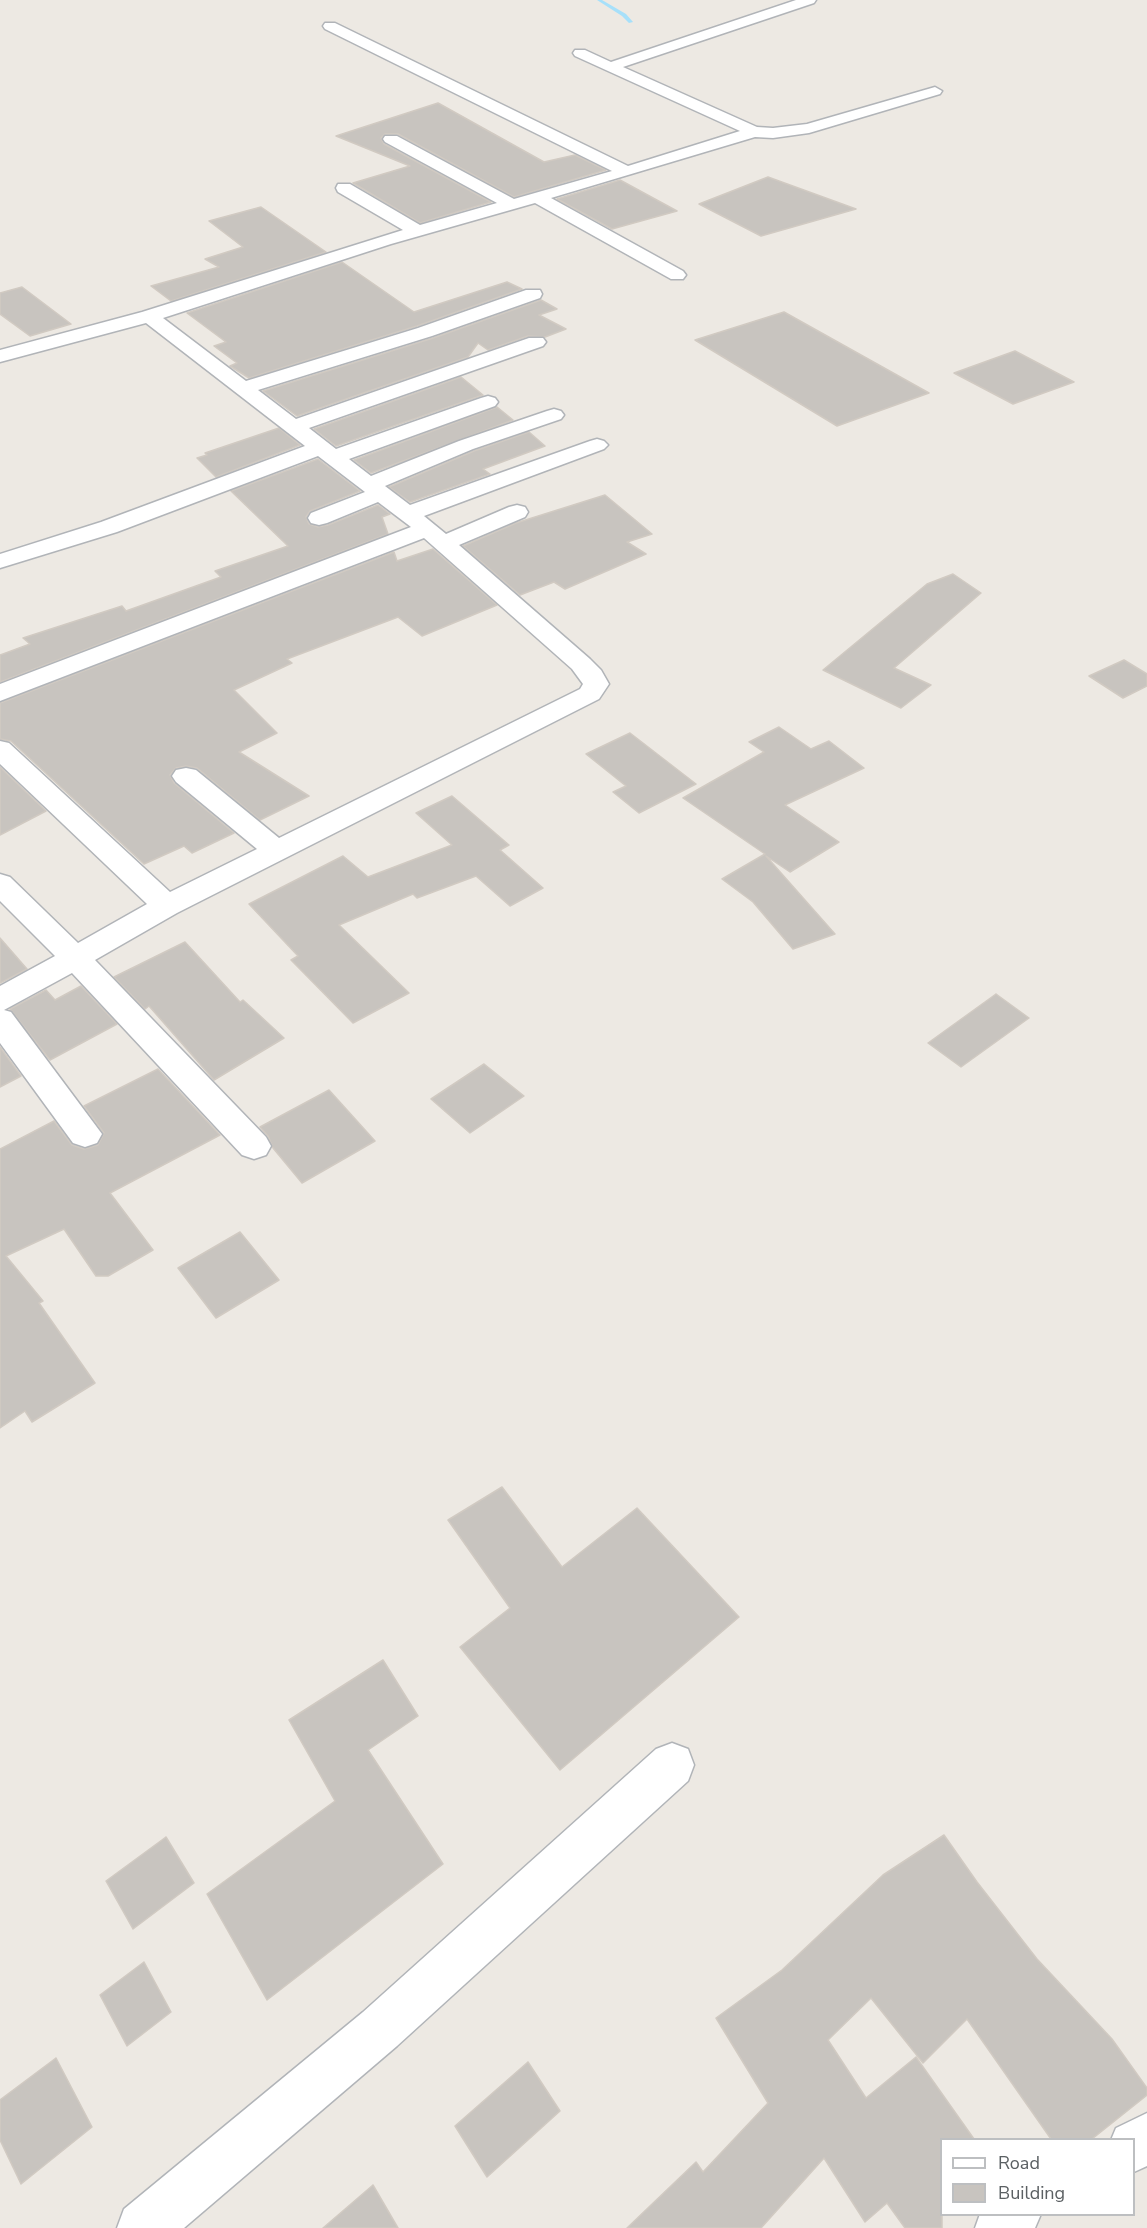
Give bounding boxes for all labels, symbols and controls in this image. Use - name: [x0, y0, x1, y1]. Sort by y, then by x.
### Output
- legend: [940, 2138, 1135, 2216]
- text: Road: [998, 2151, 1040, 2175]
- text: Building: [998, 2181, 1065, 2205]

